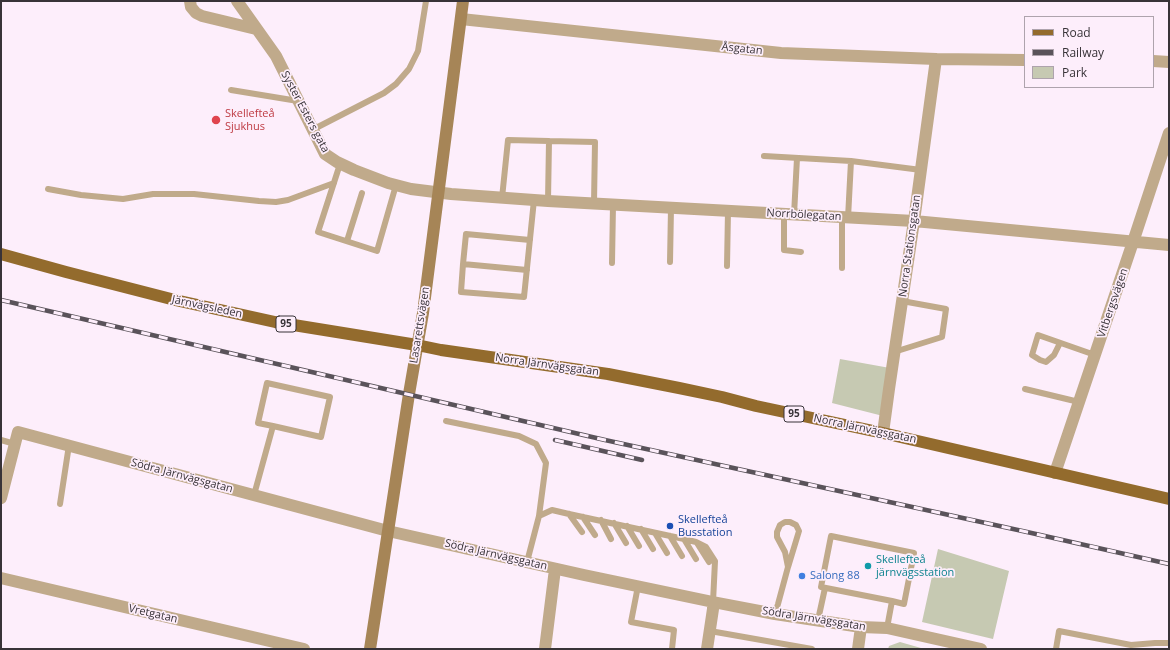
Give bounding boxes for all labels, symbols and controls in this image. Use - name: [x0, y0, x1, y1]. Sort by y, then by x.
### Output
- legend: [1024, 16, 1154, 88]
- text: Road: [1062, 24, 1091, 41]
- street label: Åsgatan: [721, 40, 763, 58]
- text: Railway: [1062, 44, 1104, 61]
- text: Park: [1062, 64, 1087, 81]
- street label: Syster Esters gata: [278, 69, 332, 155]
- place label: Skellefteå Sjukhus: [225, 107, 275, 133]
- marker: Skellefteå Sjukhus: [210, 114, 222, 126]
- street label: Norra Stationsgatan: [896, 194, 924, 298]
- street label: Norrbölegatan: [766, 206, 842, 224]
- street label: Vitbergsvägen: [1095, 267, 1131, 339]
- street label: Lasarettsvägen: [407, 286, 433, 364]
- street label: Järnvägsleden: [171, 293, 243, 321]
- road number: 95: [276, 316, 296, 332]
- street label: Norra Järnvägsgatan: [494, 351, 600, 379]
- road number: 95: [784, 406, 804, 422]
- street label: Norra Järnvägsgatan: [812, 412, 918, 446]
- street label: Södra Järnvägsgatan: [130, 456, 234, 496]
- place label: Skellefteå Busstation: [678, 513, 732, 539]
- marker: Skellefteå Busstation: [665, 521, 675, 531]
- street label: Södra Järnvägsgatan: [443, 537, 549, 573]
- place label: Skellefteå järnvägsstation: [876, 553, 954, 579]
- marker: Skellefteå järnvägsstation: [863, 561, 873, 571]
- place label: Salong 88: [810, 569, 860, 583]
- marker: Salong 88: [797, 571, 807, 581]
- street label: Vretgatan: [127, 602, 179, 626]
- street label: Södra Järnvägsgatan: [761, 604, 867, 634]

